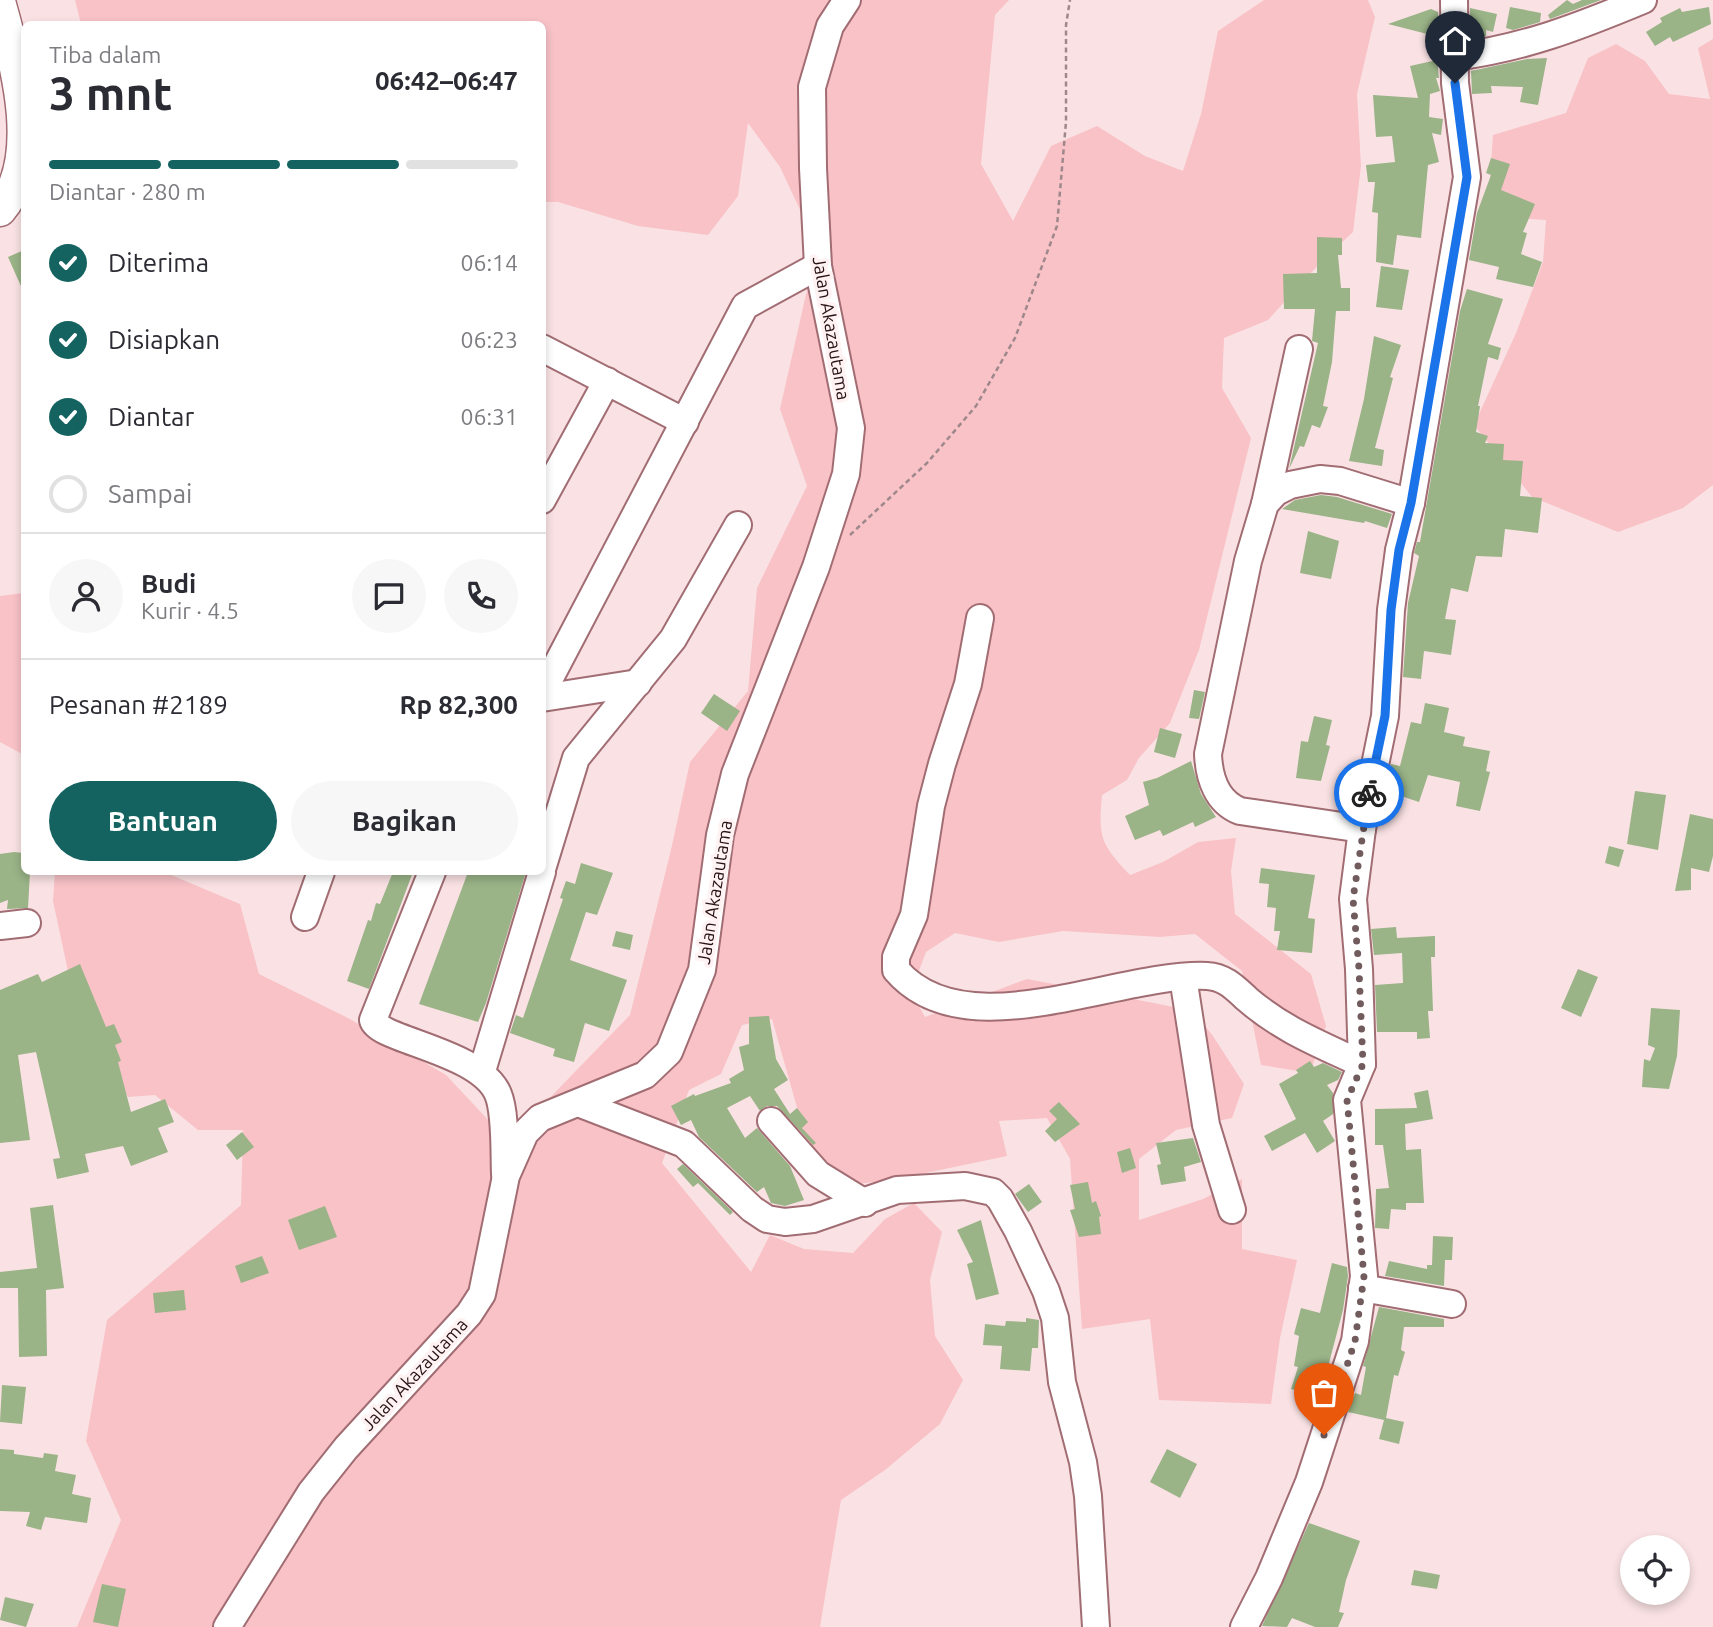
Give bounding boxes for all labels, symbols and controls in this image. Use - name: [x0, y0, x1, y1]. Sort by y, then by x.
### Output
- pin: [1425, 11, 1485, 83]
- icon: home: [1436, 22, 1474, 60]
- text: Tiba dalam: [49, 42, 161, 67]
- text: 06:42–06:47: [375, 66, 518, 95]
- text: 3 mnt: [49, 67, 172, 119]
- text: Diantar · 280 m: [49, 179, 206, 204]
- icon: check: [49, 244, 87, 282]
- text: Diterima: [108, 248, 209, 277]
- text: 06:14: [460, 250, 518, 275]
- street label: Jalan Akazautama: [810, 255, 854, 401]
- icon: check: [49, 321, 87, 359]
- text: Disiapkan: [108, 325, 220, 354]
- text: 06:23: [460, 327, 518, 352]
- icon: check: [49, 398, 87, 436]
- text: Diantar: [108, 402, 194, 431]
- text: 06:31: [460, 404, 518, 429]
- text: Sampai: [108, 479, 192, 508]
- button: person: [49, 559, 123, 633]
- button: chat: [352, 559, 426, 633]
- button: phone: [444, 559, 518, 633]
- text: Budi: [141, 569, 196, 598]
- text: Kurir · 4.5: [141, 598, 239, 623]
- text: Pesanan #2189: [49, 690, 228, 719]
- text: Rp 82,300: [399, 690, 518, 719]
- courier: [1334, 758, 1404, 828]
- icon: bike: [1350, 774, 1388, 812]
- button: Bantuan: [49, 781, 277, 861]
- button: Bagikan: [291, 781, 518, 861]
- street label: Jalan Akazautama: [693, 819, 735, 965]
- street label: Jalan Akazautama: [357, 1314, 471, 1434]
- pin: [1294, 1363, 1354, 1435]
- icon: bag: [1305, 1374, 1343, 1412]
- map controls: [1620, 1535, 1690, 1605]
- button: locate: [1620, 1535, 1690, 1605]

